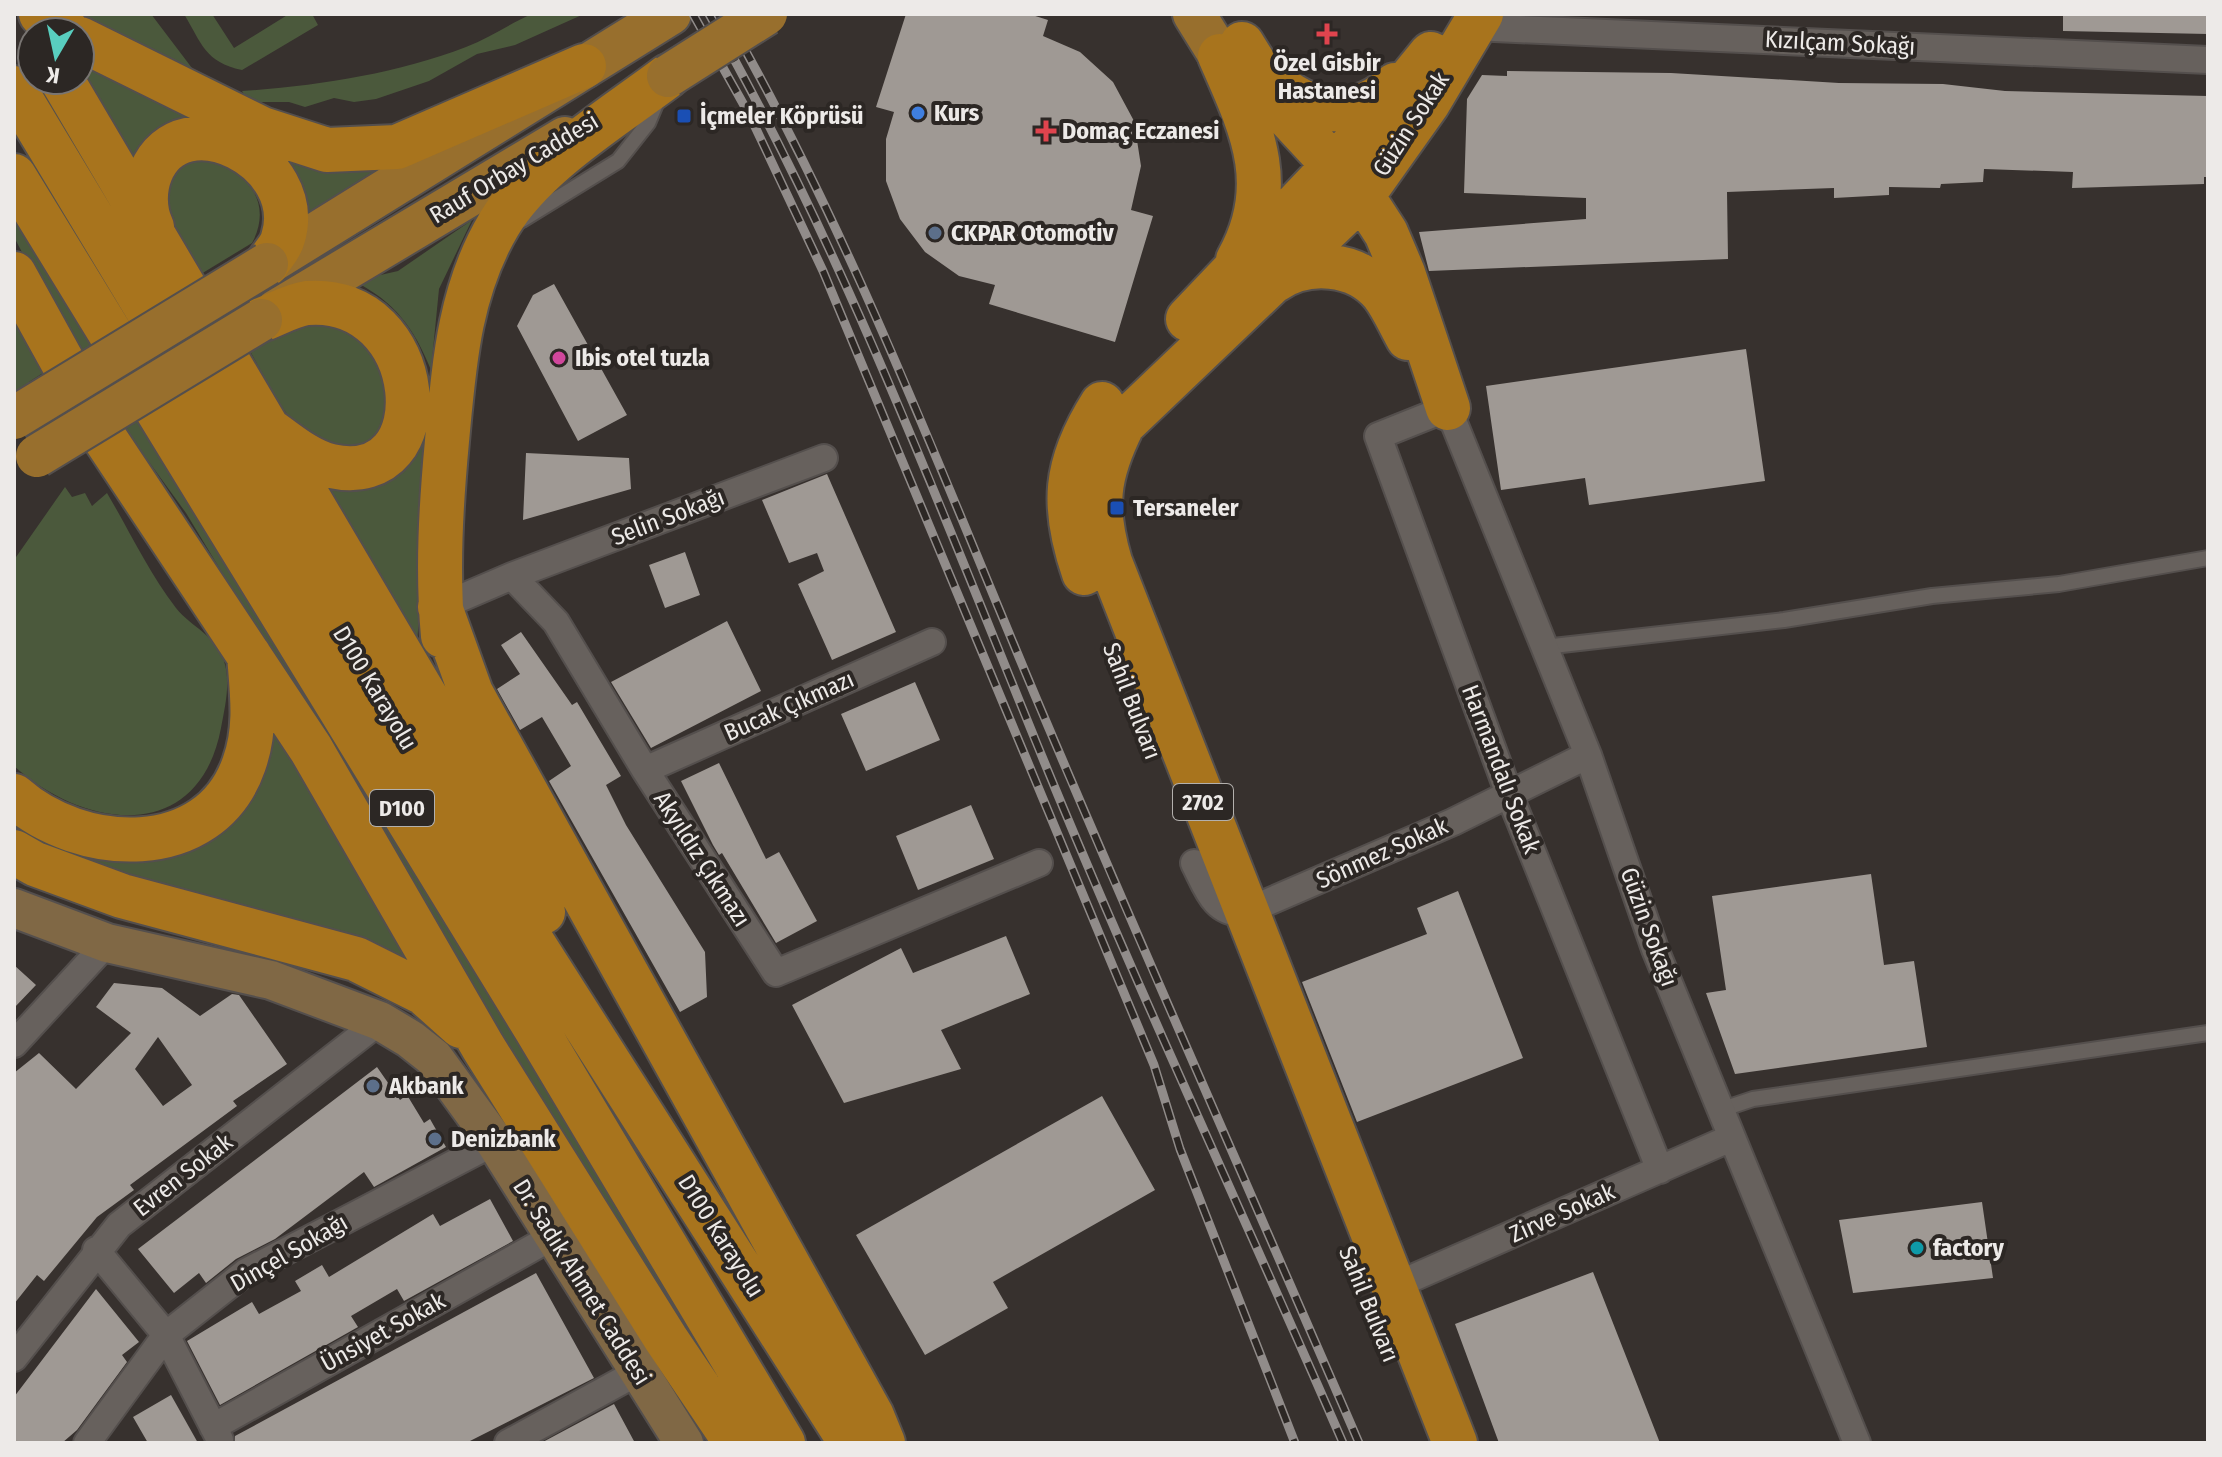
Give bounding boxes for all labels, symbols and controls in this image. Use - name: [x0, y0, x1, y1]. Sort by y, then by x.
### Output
- north arrow: [16, 16, 96, 96]
- marker: Özel Gisbir Hastanesi: [1316, 23, 1338, 45]
- street label: Kızılçam Sokağı: [1764, 25, 1916, 61]
- place label: Özel Gisbir Hastanesi: [1273, 49, 1381, 105]
- text: K: [43, 61, 61, 90]
- street label: Güzin Sokak: [1367, 66, 1455, 181]
- place label: Kurs: [934, 99, 980, 127]
- place label: İçmeler Köprüsü: [700, 101, 863, 130]
- marker: Kurs: [909, 104, 927, 122]
- street label: Rauf Orbay Caddesi: [425, 107, 603, 229]
- marker: İçmeler Köprüsü: [675, 107, 693, 125]
- place label: Domaç Eczanesi: [1062, 117, 1219, 145]
- marker: Domaç Eczanesi: [1037, 122, 1055, 140]
- place label: CKPAR Otomotiv: [951, 219, 1114, 247]
- marker: CKPAR Otomotiv: [926, 224, 944, 242]
- place label: Ibis otel tuzla: [575, 344, 710, 372]
- marker: Ibis otel tuzla: [550, 349, 568, 367]
- street label: Selin Sokağı: [608, 483, 728, 551]
- place label: Tersaneler: [1133, 494, 1239, 522]
- marker: Tersaneler: [1108, 499, 1126, 517]
- street label: D100 Karayolu: [327, 621, 423, 755]
- street label: Sahil Bulvarı: [1097, 639, 1167, 763]
- street label: Bucak Çıkmazı: [720, 665, 858, 747]
- street label: Harmandalı Sokak: [1456, 681, 1546, 858]
- road number: 2702: [1173, 784, 1233, 820]
- street label: Akyıldız Çıkmazı: [648, 786, 756, 932]
- road number: D100: [370, 790, 434, 826]
- street label: Sönmez Sokak: [1312, 811, 1453, 894]
- street label: Güzin Sokağı: [1615, 864, 1683, 990]
- place label: Akbank: [388, 1072, 465, 1100]
- marker: Akbank: [364, 1077, 382, 1095]
- place label: Denizbank: [451, 1125, 557, 1153]
- street label: Evren Sokak: [128, 1127, 239, 1222]
- marker: Denizbank: [426, 1130, 444, 1148]
- street label: D100 Karayolu: [672, 1170, 770, 1302]
- street label: Dr. Sadık Ahmet Caddesi: [507, 1174, 657, 1390]
- street label: Zirve Sokak: [1505, 1177, 1620, 1249]
- street label: Dinçel Sokağı: [225, 1208, 353, 1298]
- place label: factory: [1933, 1234, 2004, 1262]
- marker: factory: [1908, 1239, 1926, 1257]
- street label: Sahil Bulvarı: [1333, 1242, 1405, 1366]
- street label: Ünsiyet Sokak: [316, 1286, 451, 1378]

